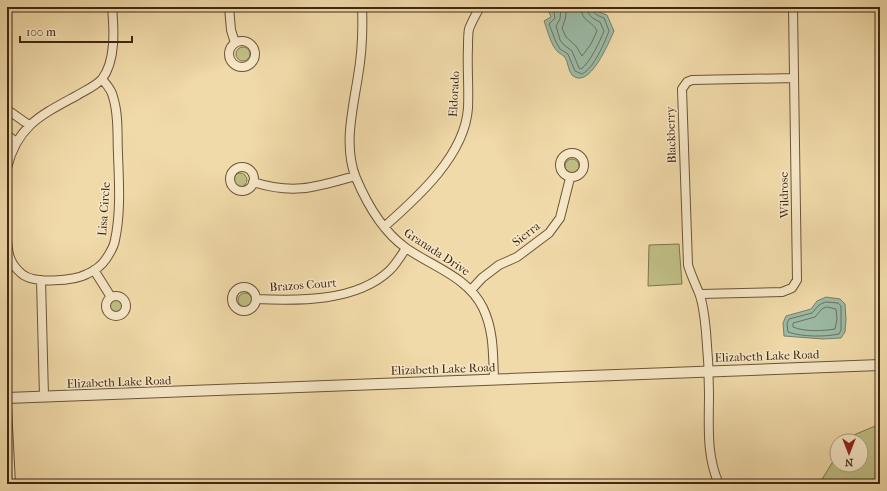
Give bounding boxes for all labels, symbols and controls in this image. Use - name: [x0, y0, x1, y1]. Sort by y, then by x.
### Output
- scale bar: [20, 18, 132, 44]
- text: 100 m: [26, 25, 56, 39]
- street label: Eldorado: [446, 70, 462, 118]
- street label: Blackberry: [663, 106, 679, 164]
- street label: Wildrose: [777, 172, 791, 219]
- street label: Lisa Circle: [95, 181, 113, 237]
- street label: Sierra: [509, 219, 543, 249]
- street label: Granada Drive: [401, 226, 473, 278]
- street label: Brazos Court: [269, 276, 338, 294]
- street label: Elizabeth Lake Road: [714, 347, 820, 365]
- street label: Elizabeth Lake Road: [390, 360, 496, 378]
- street label: Elizabeth Lake Road: [66, 373, 172, 391]
- north arrow: [829, 433, 869, 473]
- text: N: [844, 456, 853, 469]

